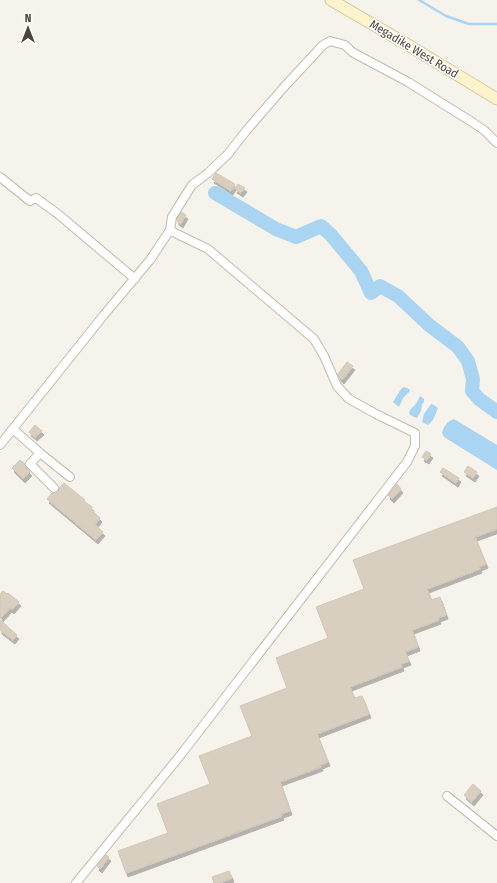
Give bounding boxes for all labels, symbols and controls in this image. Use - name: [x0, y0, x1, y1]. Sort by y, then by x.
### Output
- north arrow: [8, 8, 48, 48]
- text: N: [25, 12, 31, 25]
- street label: Megadike West Road: [367, 17, 461, 81]

